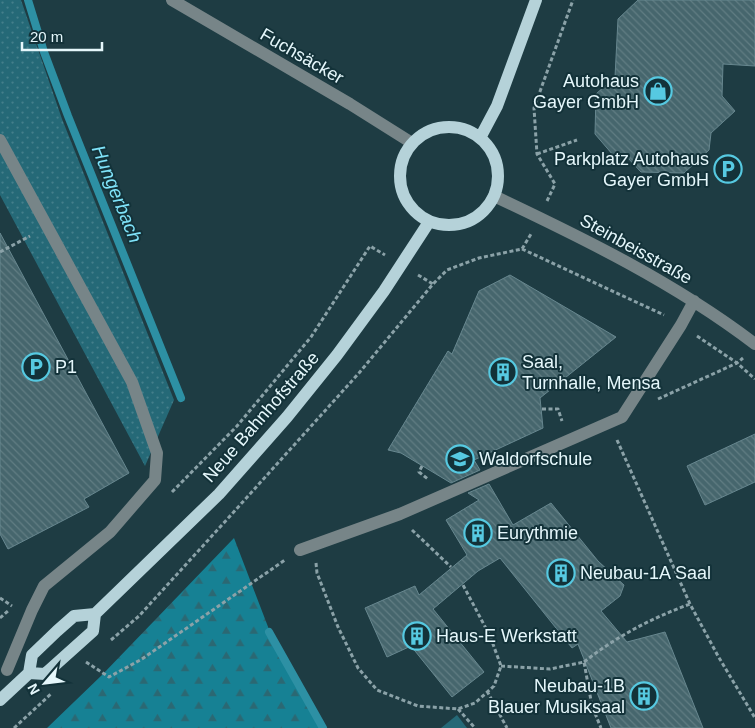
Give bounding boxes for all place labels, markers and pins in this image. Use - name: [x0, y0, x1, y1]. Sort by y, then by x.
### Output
- place label: Autohaus Gayer GmbH: [533, 71, 639, 112]
- shop icon: Autohaus Gayer GmbH: [643, 76, 673, 106]
- place label: Parkplatz Autohaus Gayer GmbH: [554, 149, 709, 190]
- parking icon: Parkplatz Autohaus Gayer GmbH: [713, 154, 743, 184]
- parking icon: P1: [21, 352, 51, 382]
- place label: Saal, Turnhalle, Mensa: [522, 352, 661, 393]
- place label: P1: [55, 357, 77, 377]
- building icon: Saal, Turnhalle, Mensa: [488, 357, 518, 387]
- school or university icon: Waldorfschule: [445, 444, 475, 474]
- place label: Waldorfschule: [479, 449, 592, 469]
- building icon: Eurythmie: [463, 518, 493, 548]
- place label: Eurythmie: [497, 523, 578, 543]
- building icon: Neubau-1A Saal: [546, 558, 576, 588]
- place label: Neubau-1A Saal: [580, 563, 711, 583]
- building icon: Haus-E Werkstatt: [402, 621, 432, 651]
- place label: Haus-E Werkstatt: [436, 626, 577, 646]
- place label: Neubau-1B Blauer Musiksaal: [488, 676, 625, 717]
- building icon: Neubau-1B Blauer Musiksaal: [629, 681, 659, 711]

